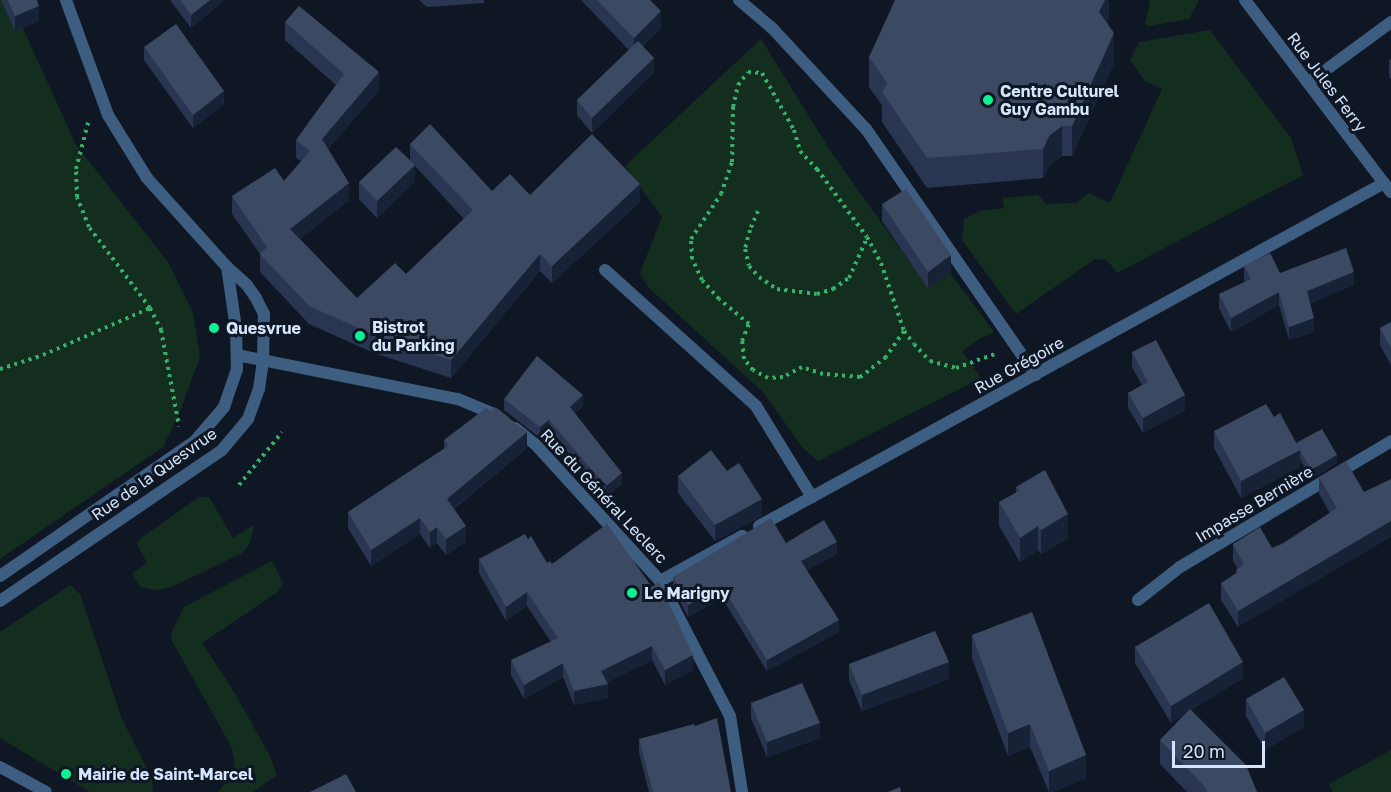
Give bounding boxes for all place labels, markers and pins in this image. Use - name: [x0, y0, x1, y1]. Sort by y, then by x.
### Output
- place label: Centre Culturel Guy Gambu: [1000, 81, 1119, 119]
- marker: Centre Culturel Guy Gambu: [981, 93, 995, 107]
- place label: Bistrot du Parking: [372, 317, 455, 355]
- place label: Quesvrue: [226, 318, 301, 338]
- marker: Quesvrue: [207, 321, 221, 335]
- marker: Bistrot du Parking: [353, 329, 367, 343]
- place label: Le Marigny: [644, 583, 730, 603]
- marker: Le Marigny: [625, 586, 639, 600]
- place label: Mairie de Saint-Marcel: [78, 764, 253, 784]
- marker: Mairie de Saint-Marcel: [59, 767, 73, 781]

